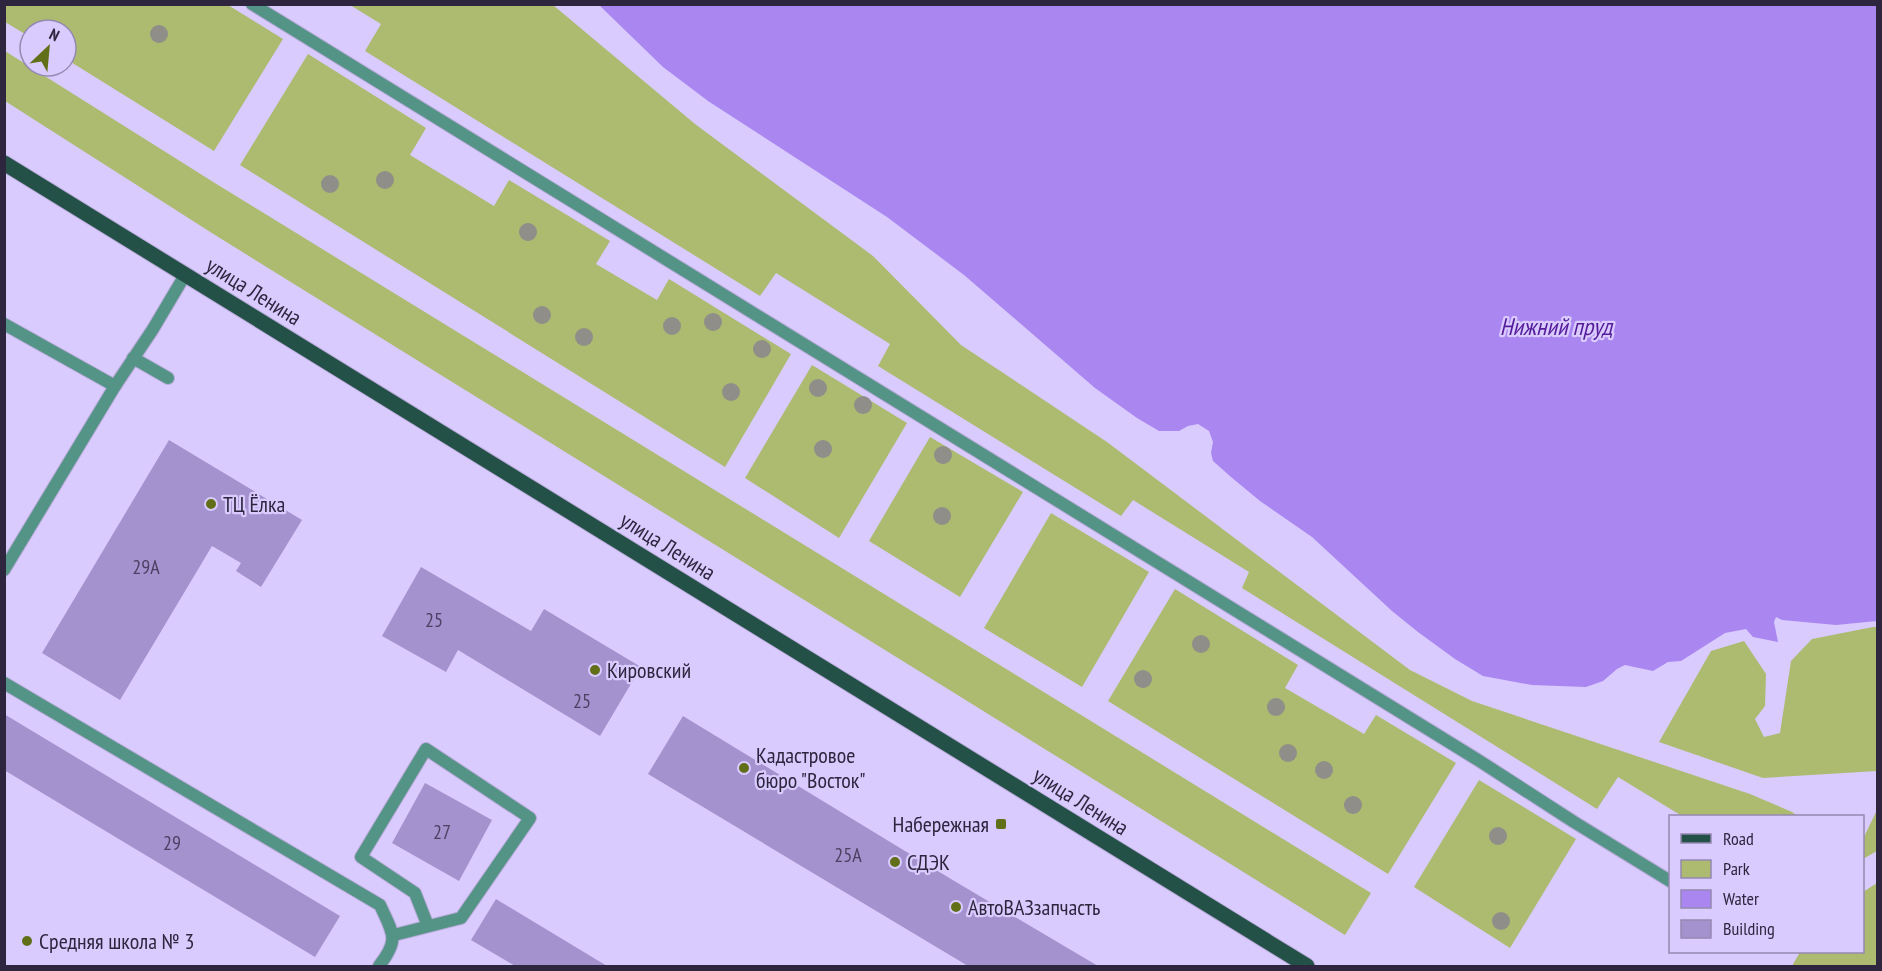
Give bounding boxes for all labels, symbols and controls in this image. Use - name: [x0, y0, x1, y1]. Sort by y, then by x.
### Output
- north arrow: [18, 18, 78, 78]
- text: N: [46, 24, 63, 45]
- street label: улица Ленина: [201, 251, 307, 331]
- water label: Нижний пруд: [1500, 311, 1614, 342]
- place label: ТЦ Ёлка: [223, 490, 285, 518]
- marker: ТЦ Ёлка: [204, 497, 218, 511]
- street label: улица Ленина: [615, 506, 721, 586]
- house number: 29А: [132, 554, 160, 580]
- house number: 25: [425, 607, 443, 633]
- place label: Кировский: [607, 656, 691, 684]
- marker: Кировский: [588, 663, 602, 677]
- house number: 25: [573, 688, 591, 714]
- place label: Кадастровое бюро "Восток": [756, 741, 866, 794]
- marker: Кадастровое бюро "Восток": [737, 761, 751, 775]
- street label: улица Ленина: [1028, 761, 1134, 841]
- place label: Набережная: [893, 810, 989, 838]
- legend: [1669, 815, 1864, 953]
- marker: Набережная: [994, 817, 1008, 831]
- house number: 27: [433, 819, 451, 845]
- text: Road: [1723, 827, 1754, 850]
- house number: 29: [163, 830, 181, 856]
- house number: 25А: [834, 842, 862, 868]
- place label: СДЭК: [907, 848, 950, 876]
- marker: СДЭК: [888, 855, 902, 869]
- text: Park: [1723, 857, 1750, 880]
- text: Water: [1723, 887, 1759, 910]
- place label: АвтоВАЗзапчасть: [968, 893, 1100, 921]
- marker: АвтоВАЗзапчасть: [949, 900, 963, 914]
- text: Building: [1723, 917, 1775, 940]
- place label: Средняя школа № 3: [39, 927, 194, 955]
- marker: Средняя школа № 3: [20, 934, 34, 948]

